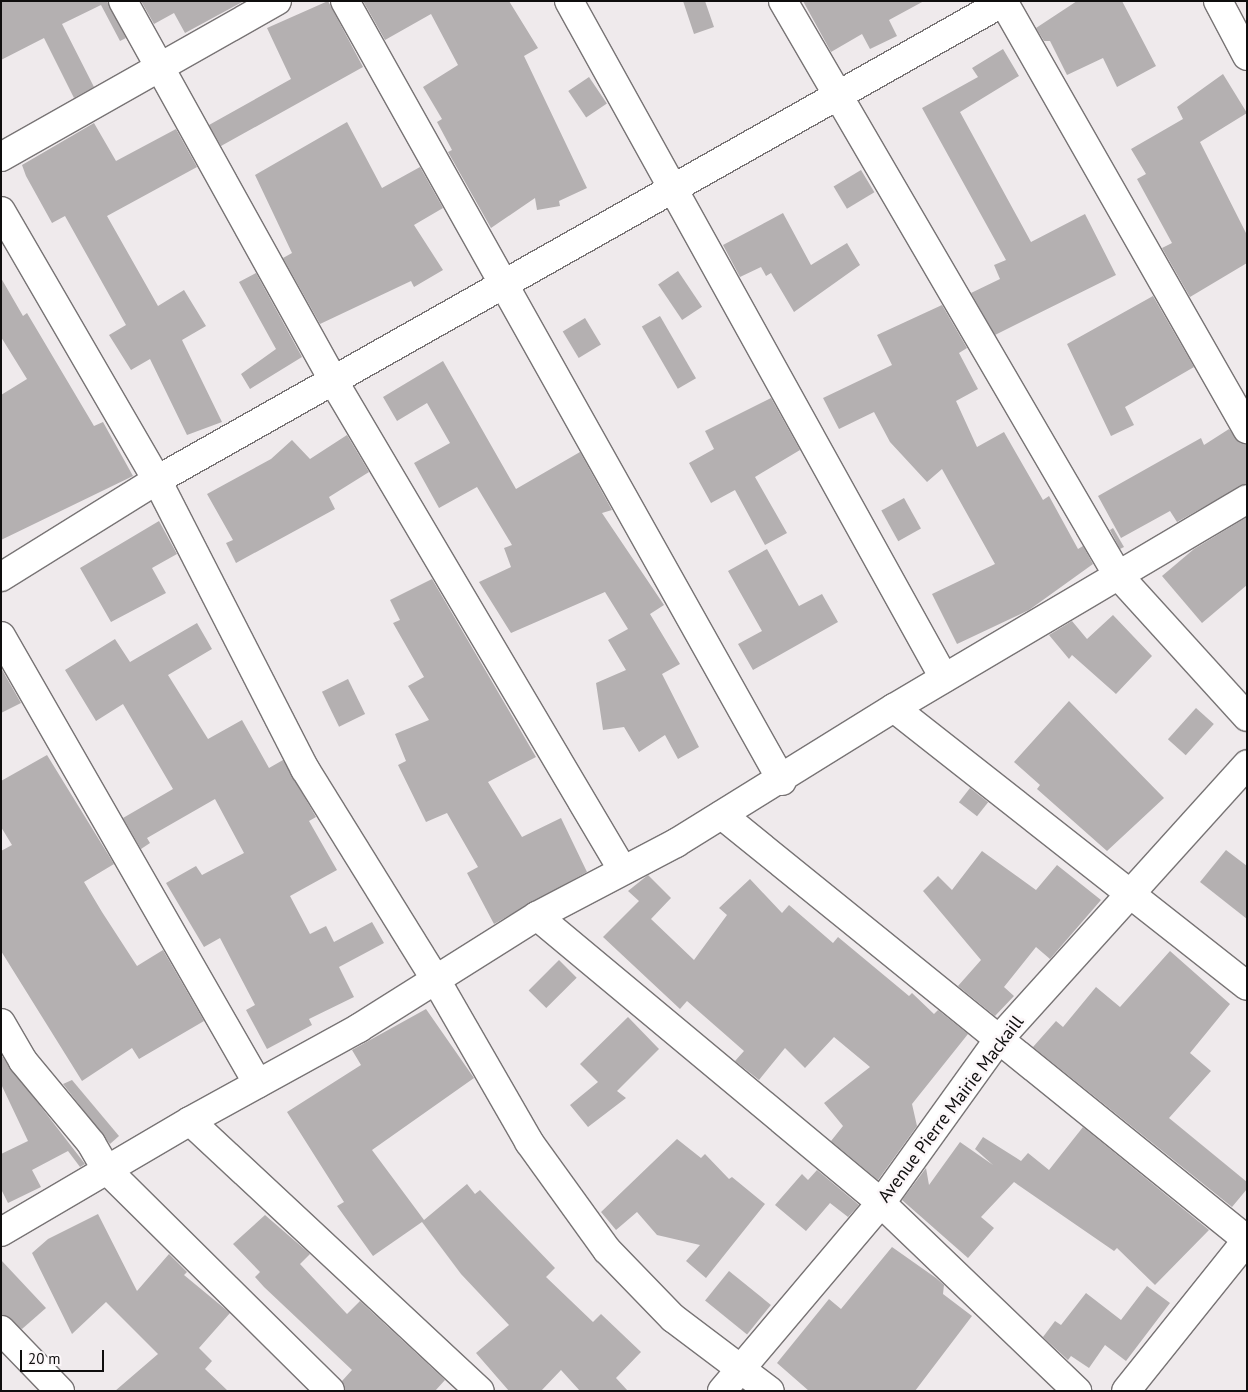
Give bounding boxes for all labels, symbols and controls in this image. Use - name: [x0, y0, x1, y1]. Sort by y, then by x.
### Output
- street label: Avenue Pierre Mairie Mackaill: [874, 1011, 1028, 1207]
- scale bar: [22, 1340, 106, 1372]
- text: 20 m: [28, 1349, 61, 1368]

